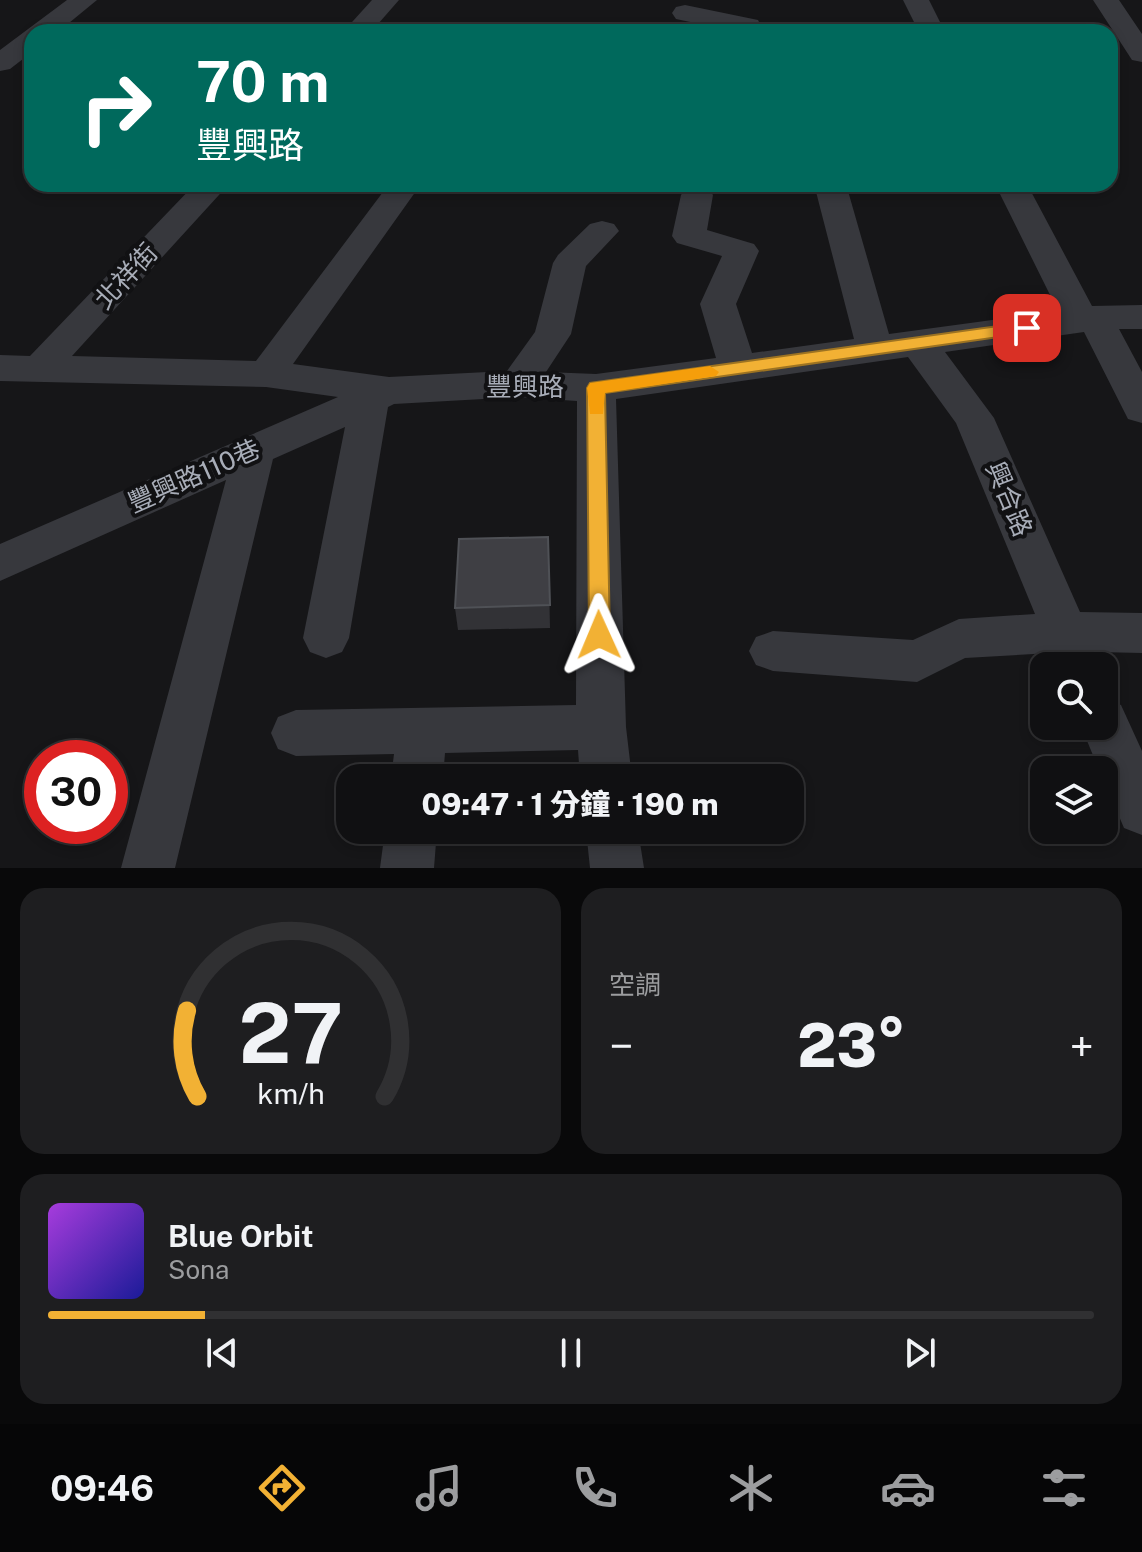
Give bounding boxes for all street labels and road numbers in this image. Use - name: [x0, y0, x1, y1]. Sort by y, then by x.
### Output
- street label: 北祥街: [88, 237, 164, 315]
- street label: 豐興路: [486, 371, 564, 402]
- street label: 豐興路110巷: [123, 433, 265, 518]
- street label: 興合路: [980, 457, 1039, 541]

